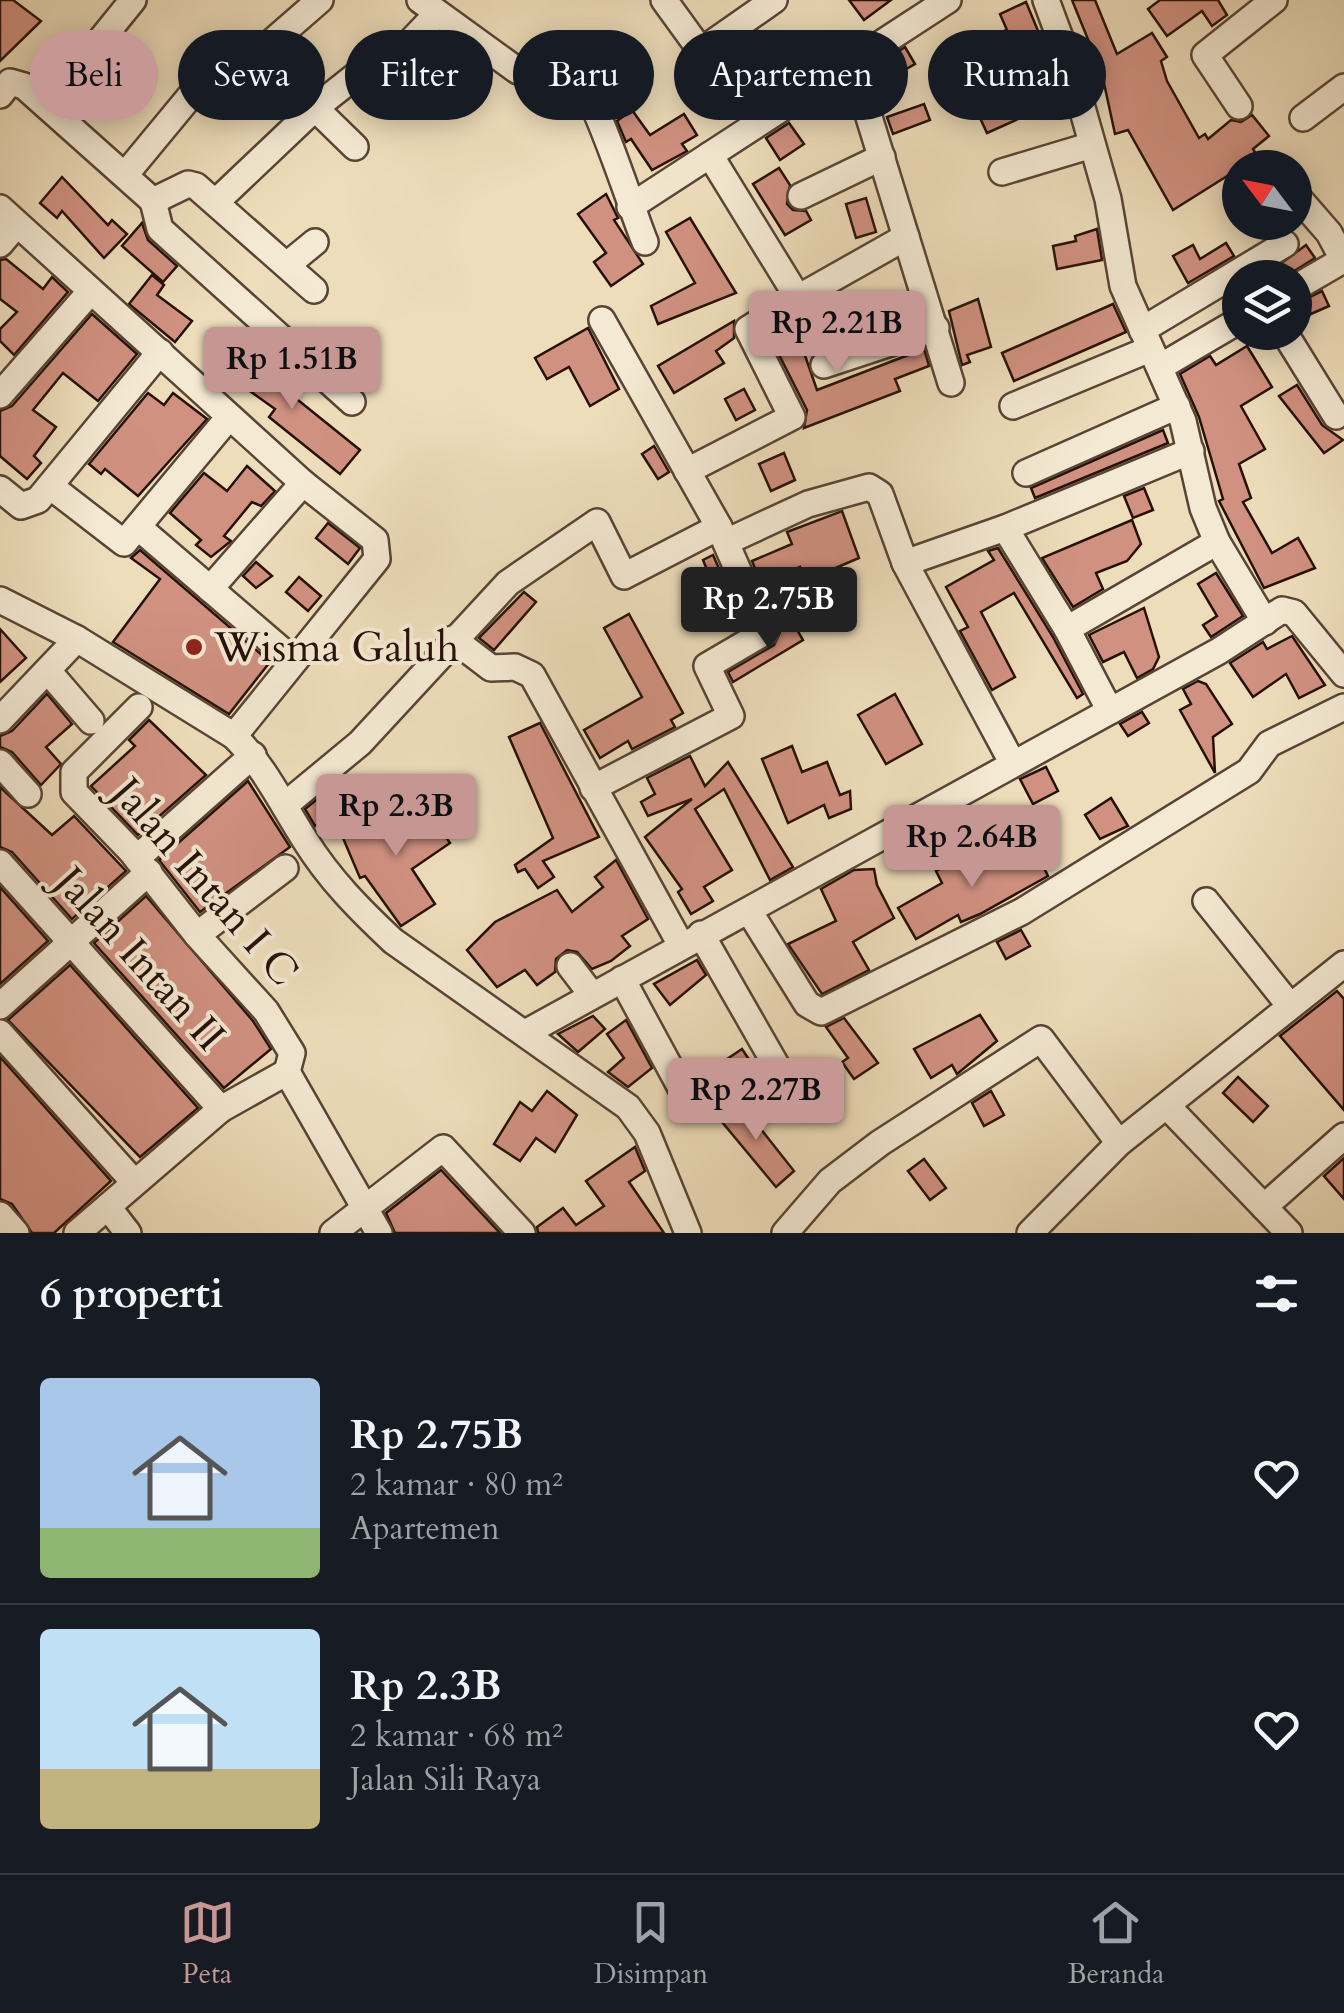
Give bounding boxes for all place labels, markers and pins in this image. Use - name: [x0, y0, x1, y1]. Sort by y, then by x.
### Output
- pin: Rp 2.21B: [734, 291, 940, 376]
- pin: Rp 1.51B: [189, 327, 395, 412]
- pin: Rp 2.75B: [666, 567, 872, 652]
- place label: Wisma Galuh: [213, 619, 459, 676]
- marker: Wisma Galuh: [183, 636, 205, 658]
- pin: Rp 2.3B: [304, 774, 488, 859]
- pin: Rp 2.64B: [869, 805, 1075, 890]
- pin: Rp 2.27B: [653, 1058, 859, 1143]

